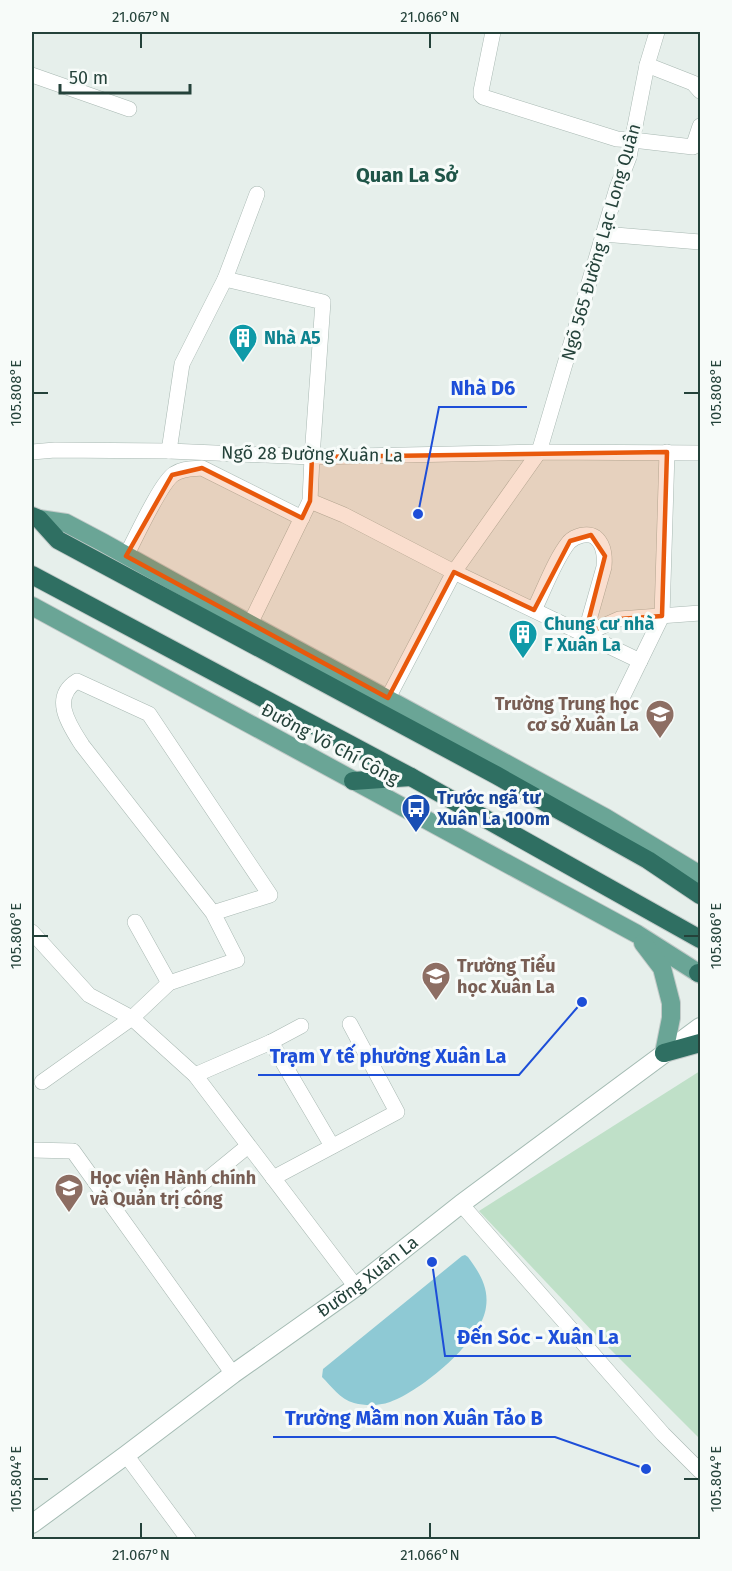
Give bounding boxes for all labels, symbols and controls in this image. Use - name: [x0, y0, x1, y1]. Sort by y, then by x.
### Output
- text: 21.067°N: [112, 8, 170, 26]
- text: 21.066°N: [400, 8, 460, 26]
- scale bar: [60, 57, 190, 95]
- text: 50 m: [69, 67, 108, 89]
- street label: Ngõ 565 Đường Lạc Long Quân: [557, 121, 645, 363]
- district label: Quan La Sở: [356, 163, 459, 187]
- building icon: Nhà A5: [227, 322, 259, 364]
- place label: Nhà A5: [264, 327, 321, 349]
- text: 105.808°E: [7, 360, 25, 426]
- text: 105.808°E: [707, 360, 725, 426]
- callout: Nhà D6: [439, 369, 527, 407]
- text: Nhà D6: [451, 376, 515, 400]
- street label: Ngõ 28 Đường Xuân La: [221, 441, 403, 467]
- place label: Chung cư nhà F Xuân La: [544, 613, 654, 656]
- building icon: Chung cư nhà F Xuân La: [507, 618, 539, 660]
- place label: Trường Trung học cơ sở Xuân La: [495, 693, 639, 736]
- street label: Đường Võ Chí Công: [257, 698, 403, 790]
- school or university icon: Trường Trung học cơ sở Xuân La: [644, 698, 676, 740]
- place label: Trước ngã tư Xuân La 100m: [436, 787, 550, 830]
- bus stop icon: Trước ngã tư Xuân La 100m: [400, 792, 432, 834]
- text: 105.806°E: [7, 903, 25, 969]
- text: 105.806°E: [707, 903, 725, 969]
- place label: Trường Tiểu học Xuân La: [457, 953, 555, 998]
- school or university icon: Trường Tiểu học Xuân La: [420, 960, 452, 1002]
- callout: Trạm Y tế phường Xuân La: [258, 1037, 519, 1075]
- text: Trạm Y tế phường Xuân La: [270, 1043, 506, 1068]
- place label: Học viện Hành chính và Quản trị công: [89, 1167, 256, 1210]
- school or university icon: Học viện Hành chính và Quản trị công: [53, 1172, 85, 1214]
- street label: Đường Xuân La: [313, 1231, 423, 1322]
- callout: Đến Sóc - Xuân La: [445, 1318, 631, 1356]
- text: Đến Sóc - Xuân La: [457, 1324, 619, 1349]
- callout: Trường Mầm non Xuân Tảo B: [273, 1399, 555, 1437]
- text: Trường Mầm non Xuân Tảo B: [285, 1405, 543, 1430]
- text: 105.804°E: [7, 1446, 25, 1512]
- text: 105.804°E: [707, 1446, 725, 1512]
- text: 21.067°N: [112, 1546, 170, 1564]
- text: 21.066°N: [400, 1546, 460, 1564]

